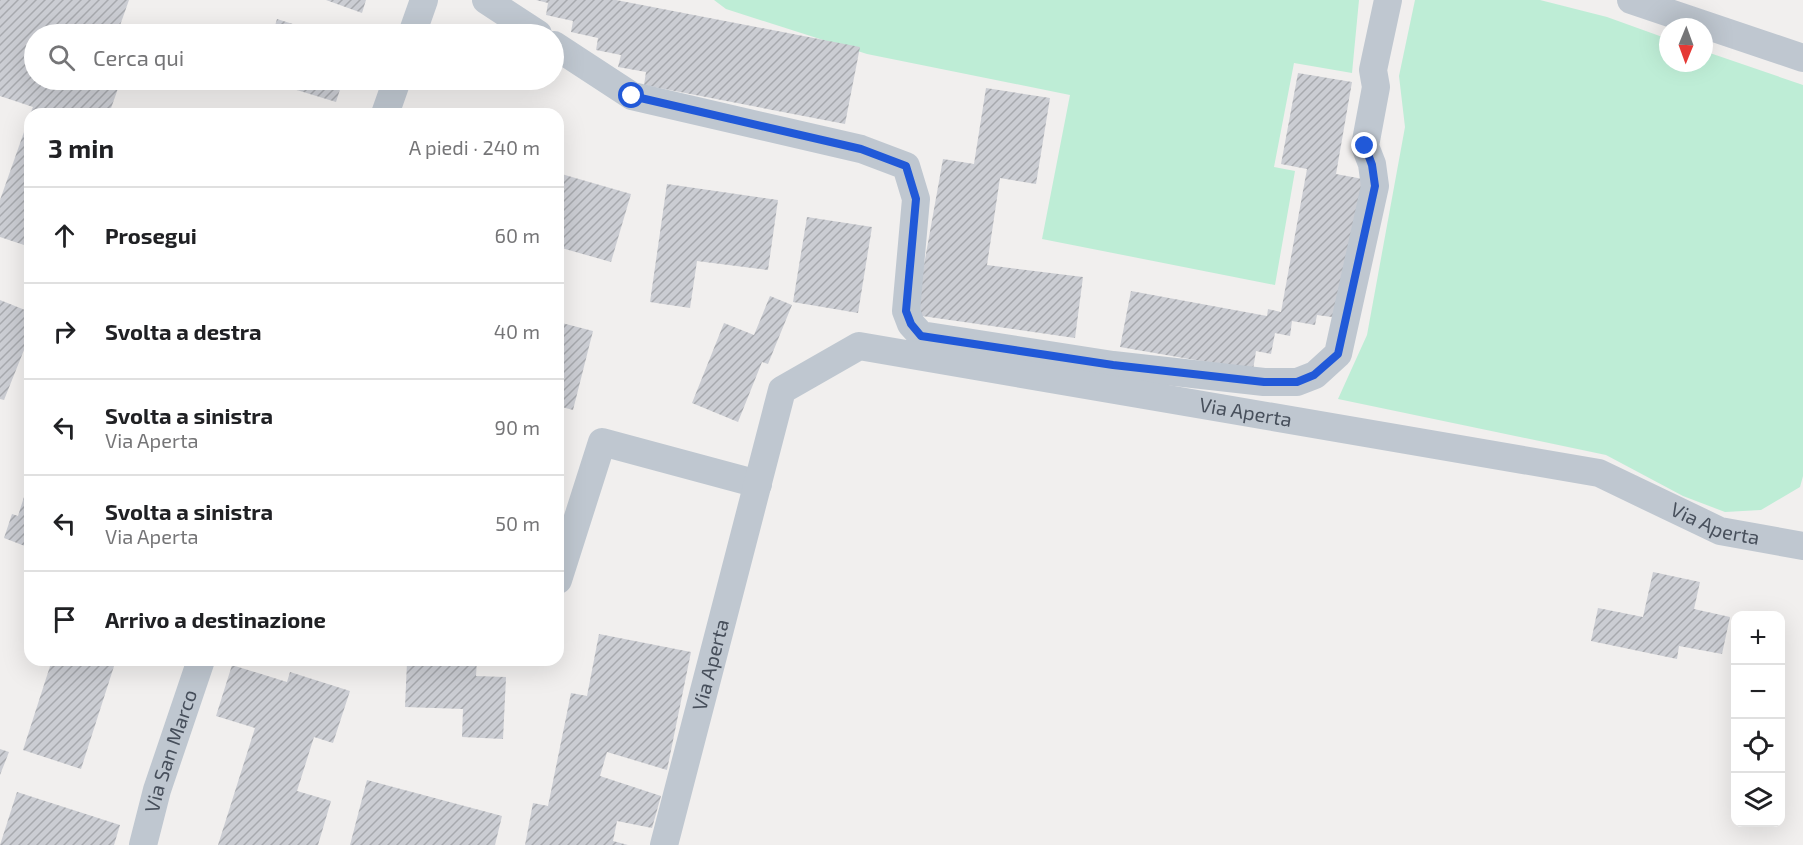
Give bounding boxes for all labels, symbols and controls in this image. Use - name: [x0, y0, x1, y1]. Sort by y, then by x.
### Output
- north arrow: [1659, 18, 1713, 72]
- search box: [24, 24, 564, 90]
- icon: search: [45, 41, 78, 74]
- text: Cerca qui: [93, 44, 184, 70]
- route start: [618, 82, 644, 108]
- text: 3 min: [48, 132, 114, 163]
- route end: [1351, 132, 1377, 158]
- text: A piedi · 240 m: [409, 135, 540, 159]
- icon: ahead: [48, 219, 81, 252]
- text: Prosegui: [105, 222, 197, 248]
- text: 60 m: [495, 223, 540, 247]
- icon: right: [48, 315, 81, 348]
- text: Svolta a destra: [105, 318, 262, 344]
- text: 40 m: [494, 319, 540, 343]
- street label: Via Aperta: [1198, 392, 1294, 431]
- text: Svolta a sinistra: [105, 402, 273, 428]
- icon: left: [48, 411, 81, 444]
- text: 90 m: [495, 415, 540, 439]
- text: Via Aperta: [105, 428, 199, 452]
- street label: Via Aperta: [1667, 496, 1762, 549]
- text: Svolta a sinistra: [105, 498, 273, 524]
- icon: left: [48, 507, 81, 540]
- text: 50 m: [495, 511, 540, 535]
- text: Via Aperta: [105, 524, 199, 548]
- icon: arrive: [48, 603, 81, 636]
- text: Arrivo a destinazione: [105, 606, 326, 632]
- map controls: [1731, 611, 1785, 827]
- button: +: [1731, 611, 1785, 665]
- street label: Via Aperta: [686, 616, 733, 713]
- button: −: [1731, 665, 1785, 719]
- street label: Via San Marco: [139, 686, 201, 815]
- button: locate: [1731, 719, 1785, 773]
- button: layers: [1731, 773, 1785, 827]

